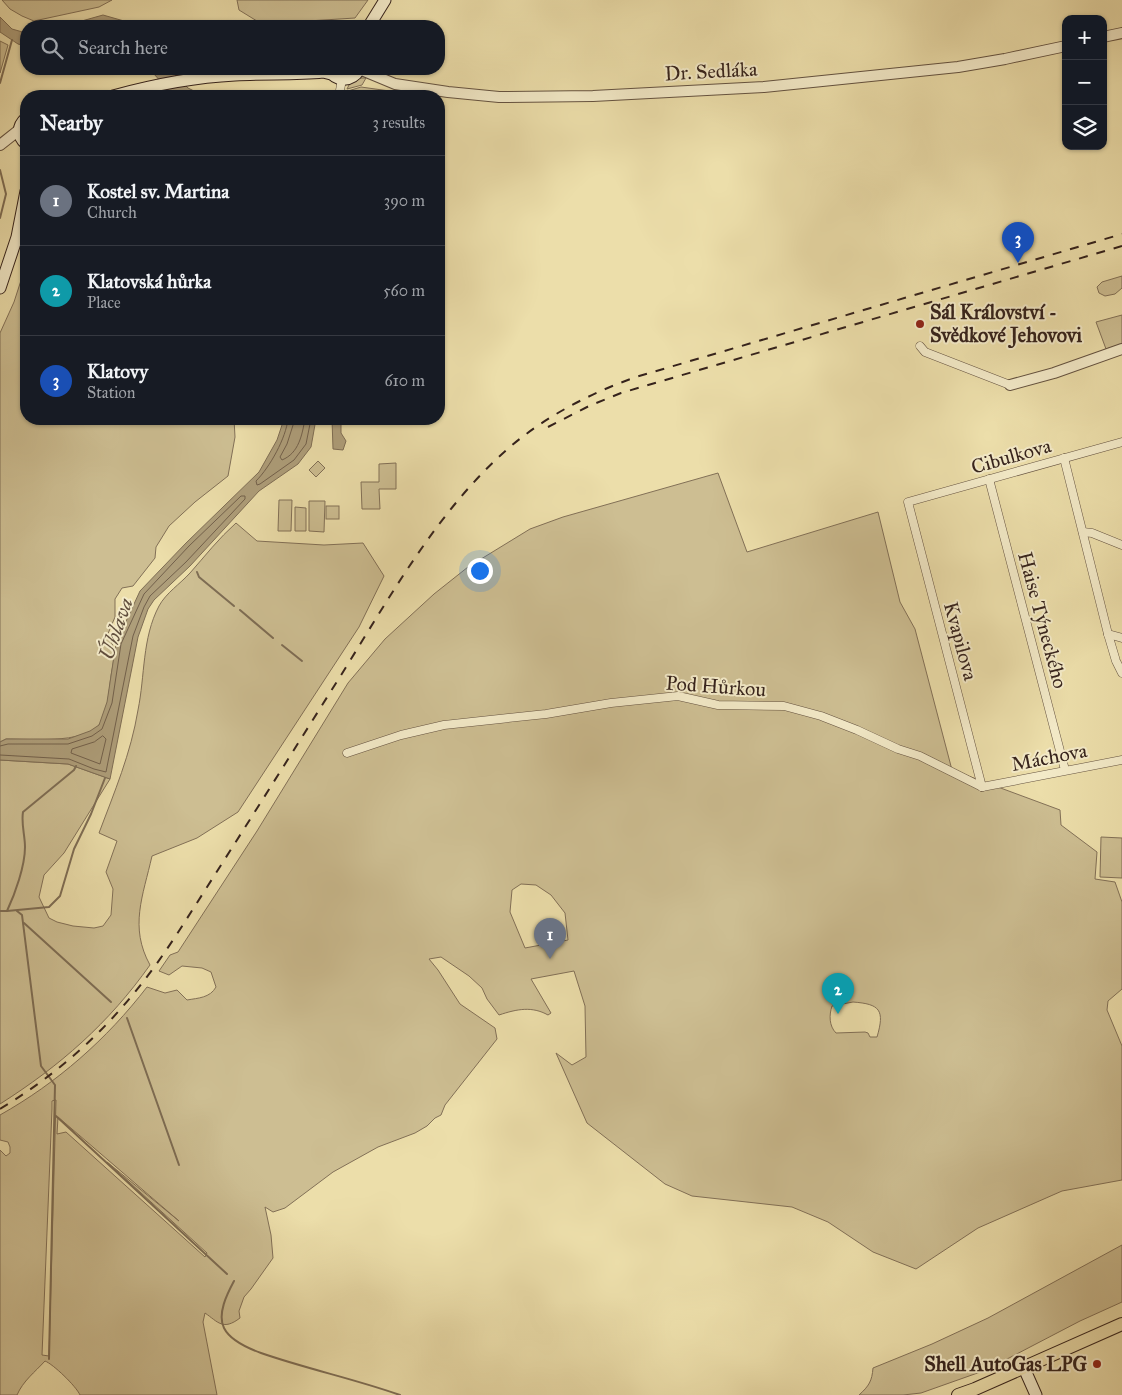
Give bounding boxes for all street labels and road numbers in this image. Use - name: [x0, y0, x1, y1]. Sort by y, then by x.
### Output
- street label: Dr. Sedláka: [664, 57, 758, 85]
- street label: Cibulkova: [968, 433, 1054, 479]
- street label: Haise Týneckého: [1013, 549, 1073, 691]
- street label: Kvapilova: [939, 599, 983, 683]
- street label: Pod Hůrkou: [665, 671, 767, 702]
- street label: Máchova: [1009, 738, 1089, 776]

